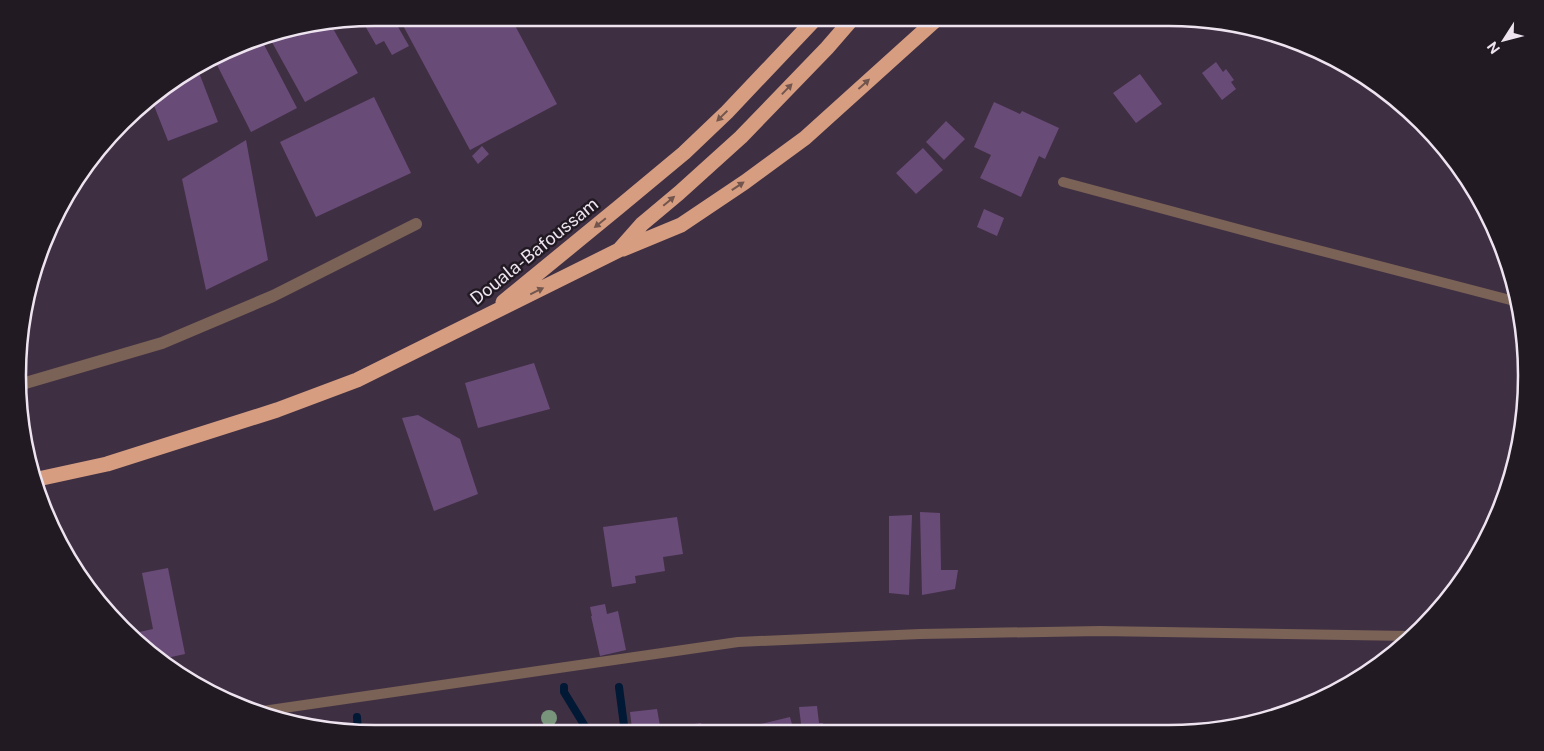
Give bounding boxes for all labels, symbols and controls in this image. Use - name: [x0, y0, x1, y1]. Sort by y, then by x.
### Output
- north arrow: [1479, 15, 1529, 65]
- text: N: [1484, 39, 1503, 57]
- one-way arrow: [858, 78, 870, 90]
- one-way arrow: [781, 84, 793, 96]
- one-way arrow: [716, 110, 728, 122]
- one-way arrow: [732, 182, 745, 191]
- street label: Douala-Bafoussam: [466, 193, 602, 309]
- one-way arrow: [662, 196, 675, 207]
- one-way arrow: [593, 218, 606, 229]
- one-way arrow: [529, 287, 544, 296]

